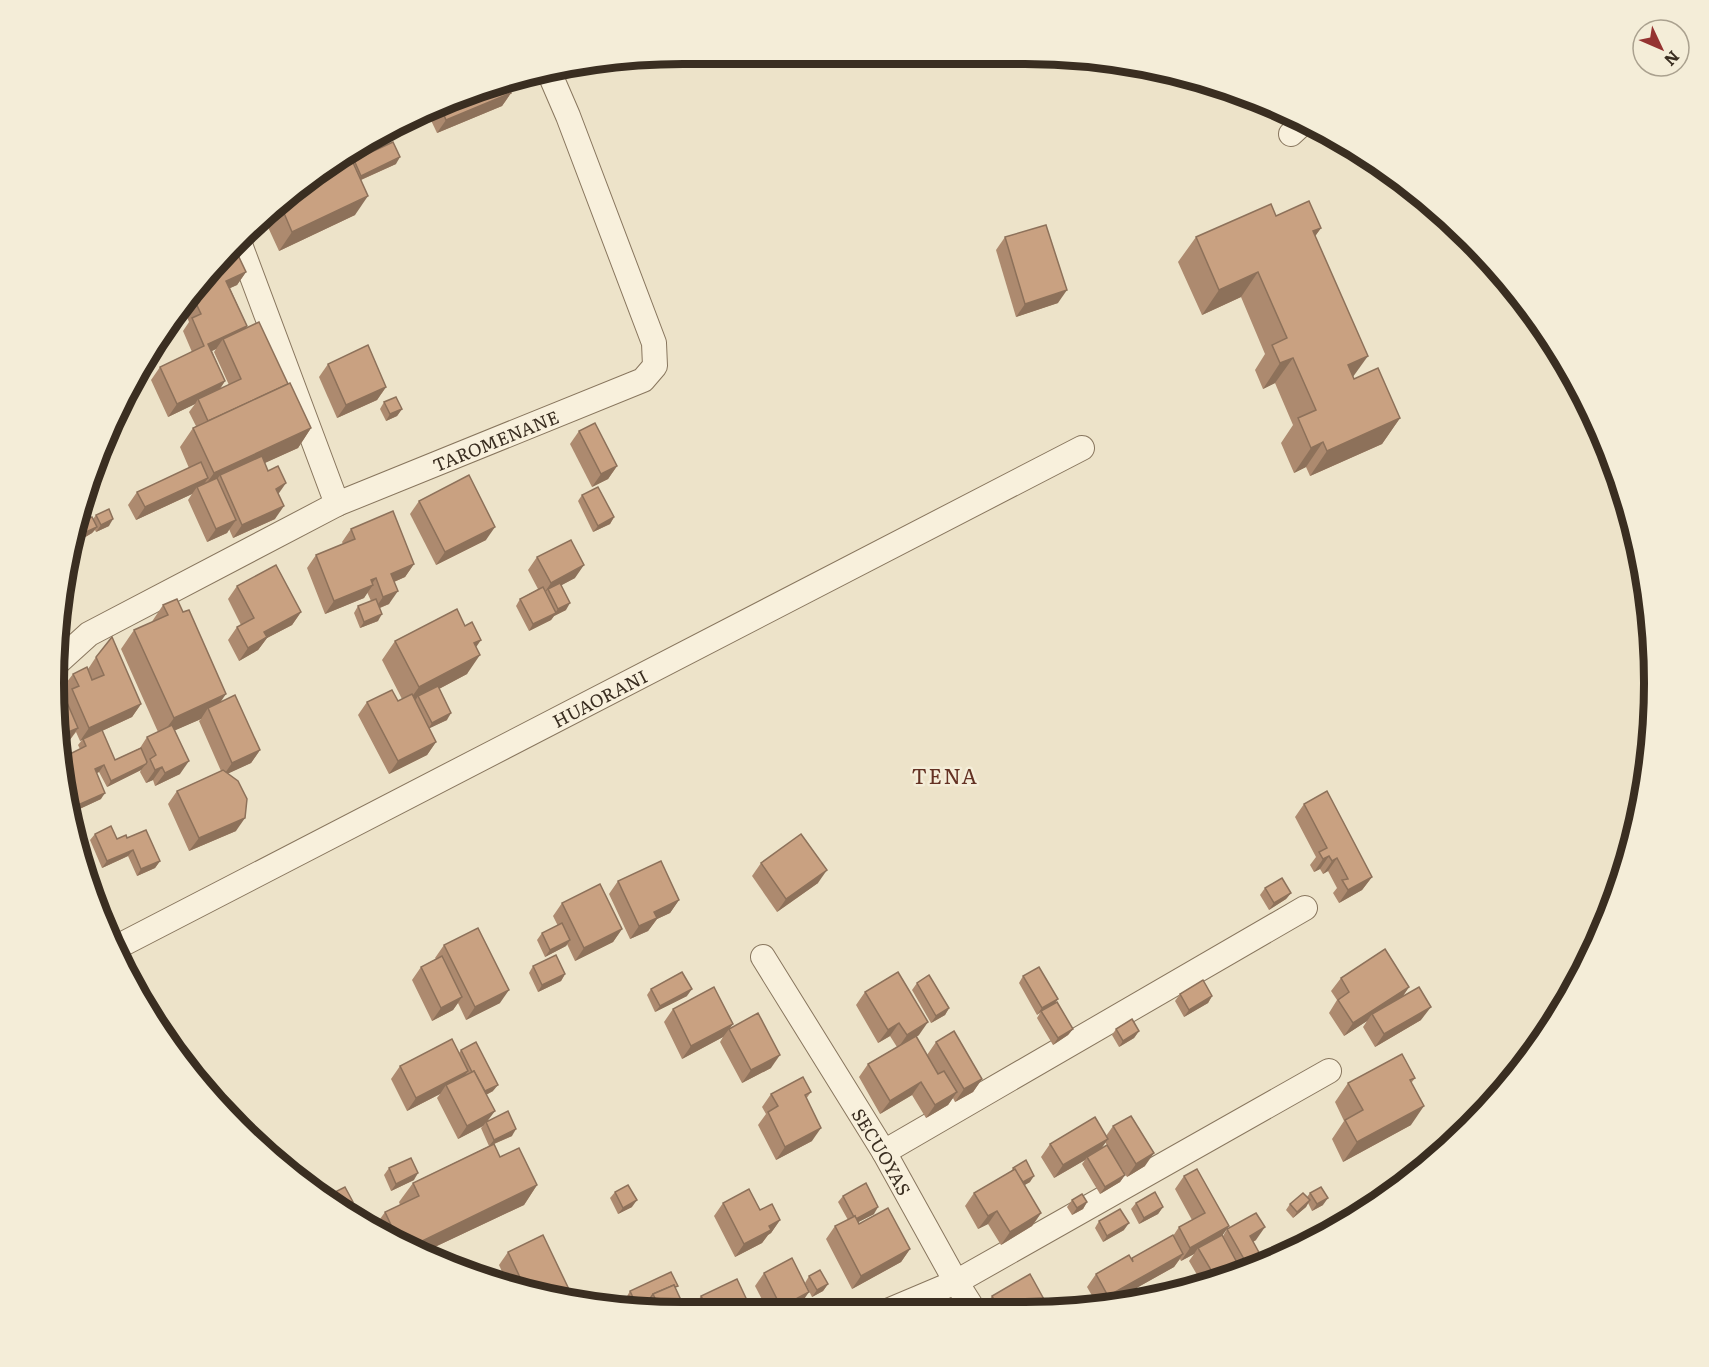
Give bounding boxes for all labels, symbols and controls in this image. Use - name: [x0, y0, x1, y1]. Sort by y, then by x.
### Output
- north arrow: [1631, 18, 1691, 78]
- text: N: [1659, 46, 1686, 72]
- street label: TAROMENANE: [428, 402, 562, 478]
- street label: HUAORANI: [547, 662, 652, 733]
- district label: TENA: [912, 759, 978, 790]
- street label: SECUOYAS: [846, 1102, 919, 1200]

